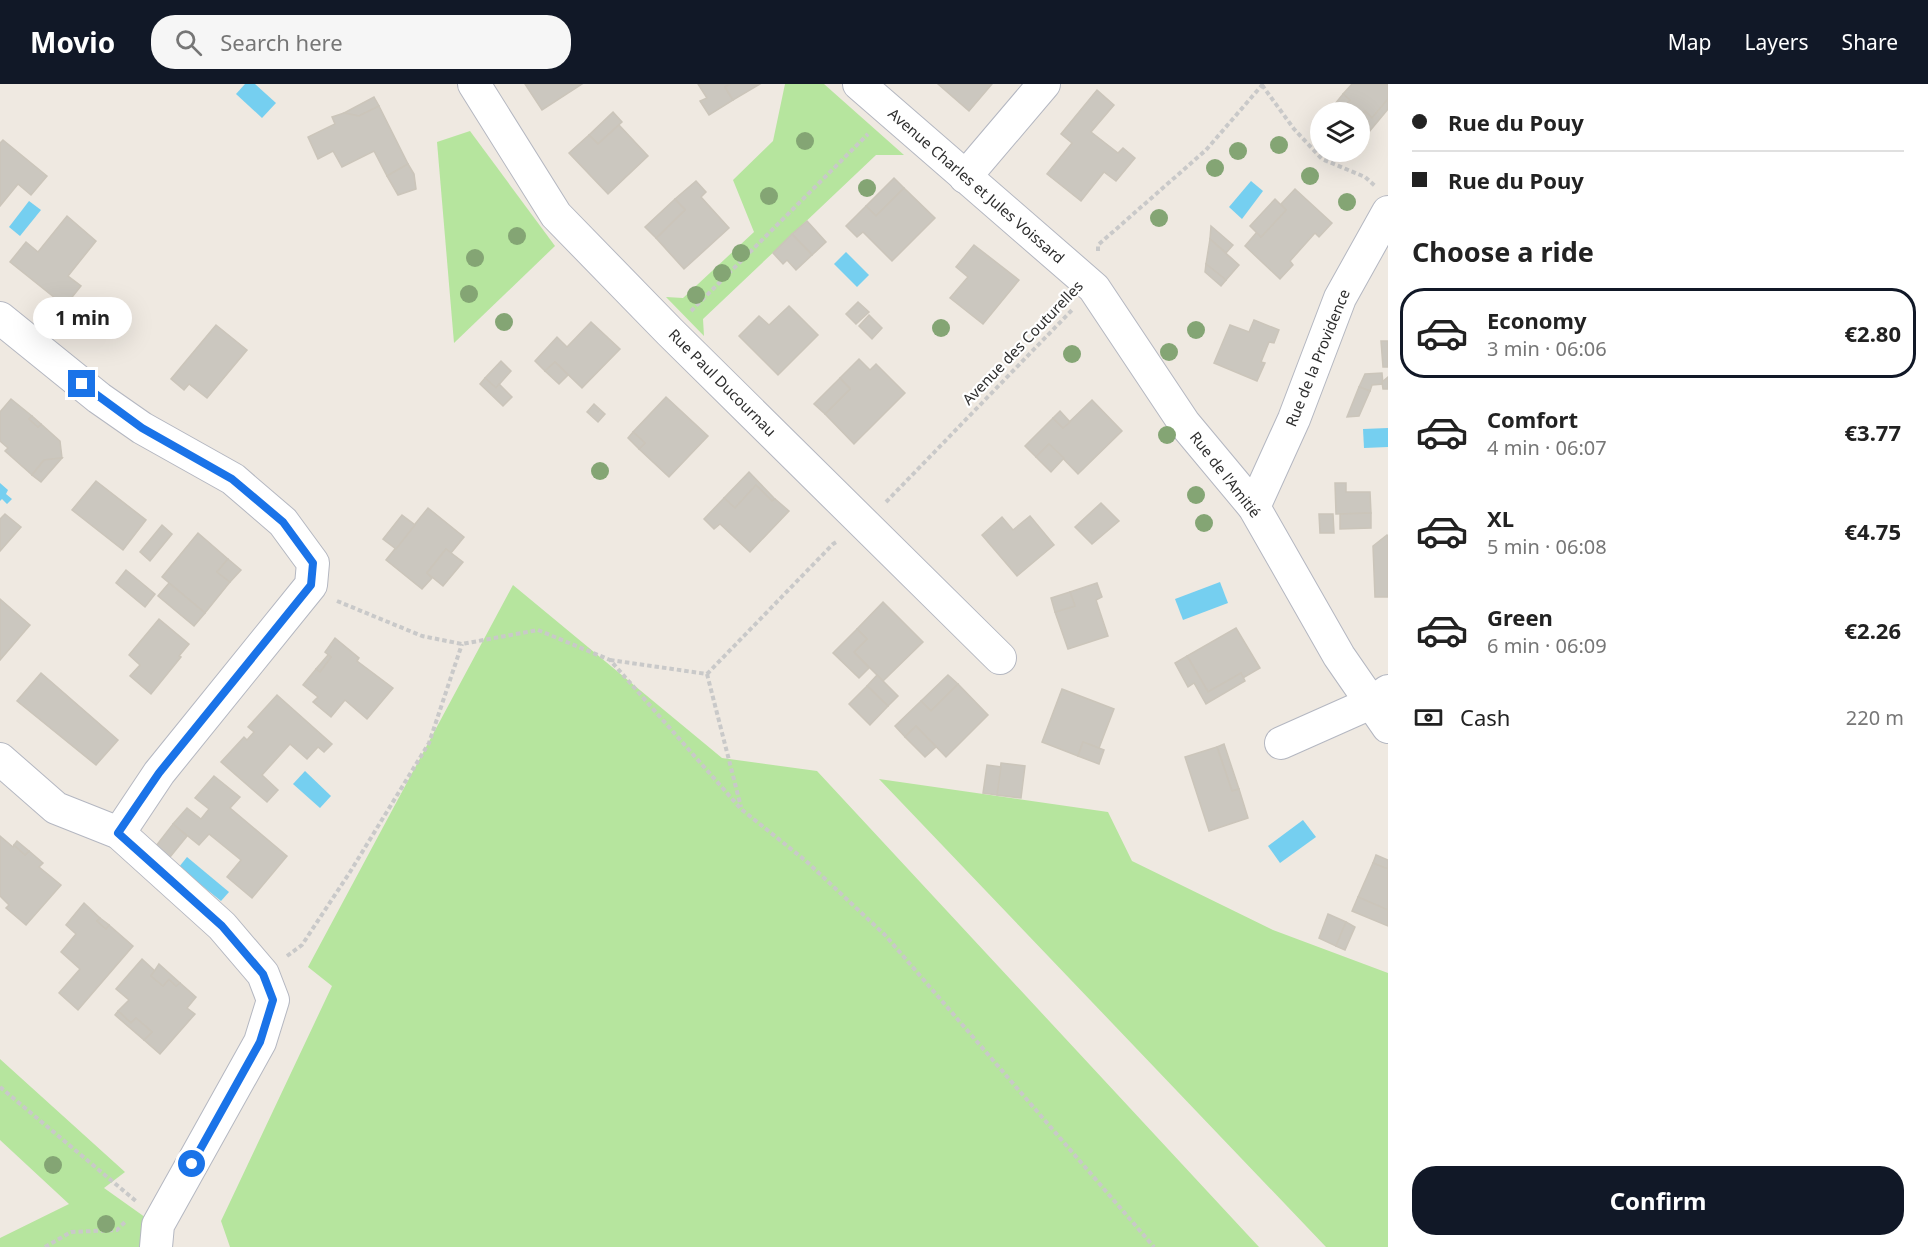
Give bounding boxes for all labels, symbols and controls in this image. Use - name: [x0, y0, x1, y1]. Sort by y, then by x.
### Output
- search box: [151, 15, 571, 69]
- text: Movio: [30, 23, 115, 61]
- icon: search: [172, 26, 205, 59]
- text: Search here: [220, 27, 343, 57]
- text: Map: [1668, 28, 1712, 56]
- text: Layers: [1745, 28, 1809, 56]
- text: Share: [1842, 28, 1898, 56]
- map controls: [1310, 102, 1370, 162]
- button: layers: [1310, 102, 1370, 162]
- street label: Avenue Charles et Jules Voissard: [884, 103, 1069, 267]
- text: Rue du Pouy: [1448, 107, 1584, 137]
- text: Rue du Pouy: [1448, 165, 1584, 195]
- text: Choose a ride: [1412, 233, 1594, 270]
- street label: Avenue des Couturelles: [958, 276, 1087, 409]
- street label: Rue de la Providence: [1280, 286, 1354, 429]
- callout: 1 min: [32, 297, 132, 339]
- text: 1 min: [55, 304, 110, 331]
- text: Economy: [1487, 305, 1586, 335]
- icon: car: [1415, 306, 1469, 360]
- text: €2.80: [1844, 318, 1901, 348]
- street label: Rue Paul Ducournau: [665, 324, 781, 440]
- text: 3 min · 06:06: [1487, 335, 1607, 362]
- route end: [68, 370, 95, 397]
- text: Comfort: [1487, 404, 1578, 434]
- icon: car: [1415, 405, 1469, 459]
- text: €3.77: [1844, 417, 1901, 447]
- street label: Rue de l'Amitié: [1186, 427, 1266, 522]
- text: 4 min · 06:07: [1487, 434, 1607, 461]
- text: XL: [1487, 503, 1514, 533]
- icon: car: [1415, 504, 1469, 558]
- text: €4.75: [1844, 516, 1901, 546]
- text: 5 min · 06:08: [1487, 533, 1607, 560]
- text: Green: [1487, 602, 1553, 632]
- icon: car: [1415, 603, 1469, 657]
- text: €2.26: [1844, 615, 1901, 645]
- text: 6 min · 06:09: [1487, 632, 1607, 659]
- icon: cash: [1412, 701, 1445, 734]
- text: Cash: [1460, 702, 1510, 732]
- text: 220 m: [1846, 704, 1904, 731]
- route start: [178, 1150, 205, 1177]
- button: Confirm: [1412, 1166, 1904, 1235]

